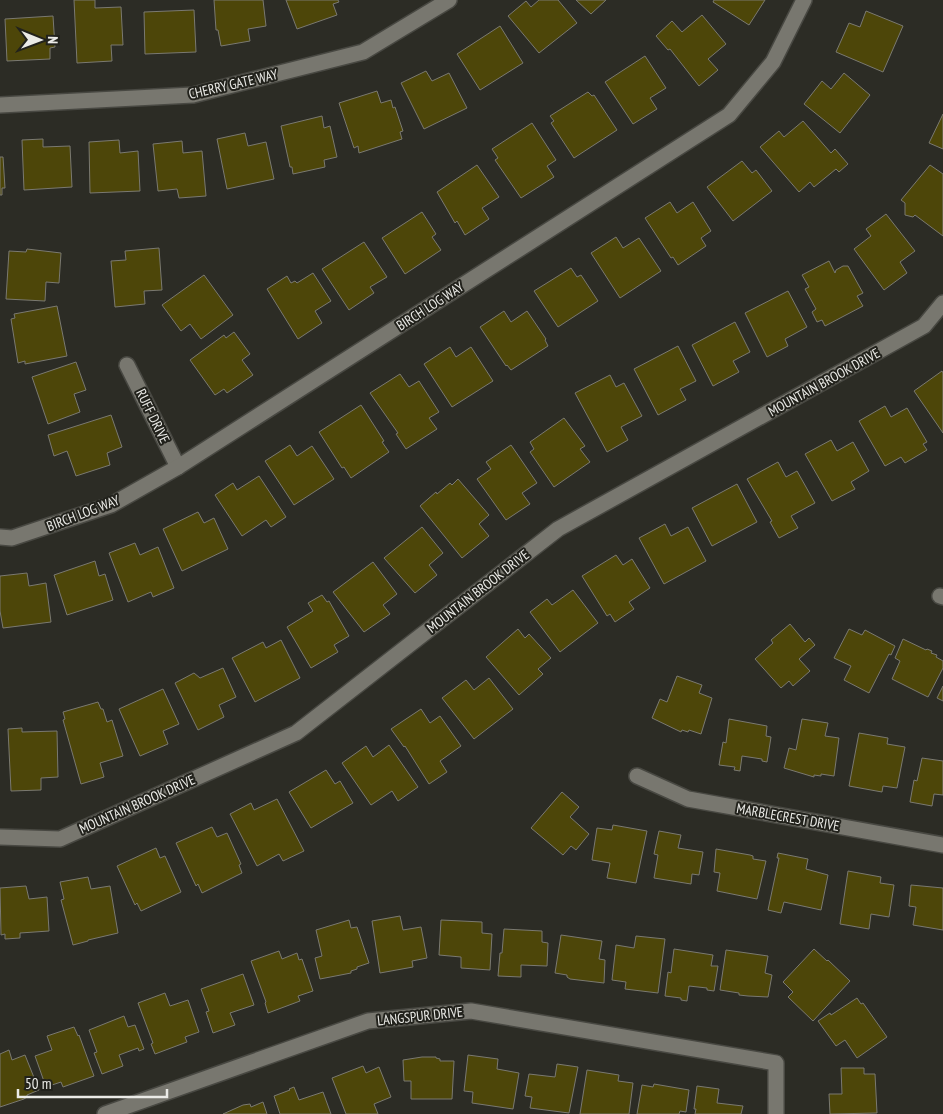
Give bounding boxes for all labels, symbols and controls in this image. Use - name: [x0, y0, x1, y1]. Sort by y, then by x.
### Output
- north arrow: [15, 15, 65, 65]
- text: N: [44, 36, 62, 44]
- street label: CHERRY GATE WAY: [187, 65, 280, 103]
- street label: BIRCH LOG WAY: [393, 277, 468, 334]
- street label: MOUNTAIN BROOK DRIVE: [765, 344, 883, 420]
- street label: RUFF DRIVE: [132, 386, 174, 446]
- street label: BIRCH LOG WAY: [44, 491, 123, 535]
- street label: MOUNTAIN BROOK DRIVE: [423, 545, 533, 637]
- street label: MOUNTAIN BROOK DRIVE: [76, 770, 198, 838]
- street label: MARBLECREST DRIVE: [735, 799, 841, 835]
- street label: LANGSPUR DRIVE: [376, 1003, 464, 1029]
- scale bar: [18, 1066, 166, 1098]
- text: 50 m: [25, 1074, 51, 1093]

